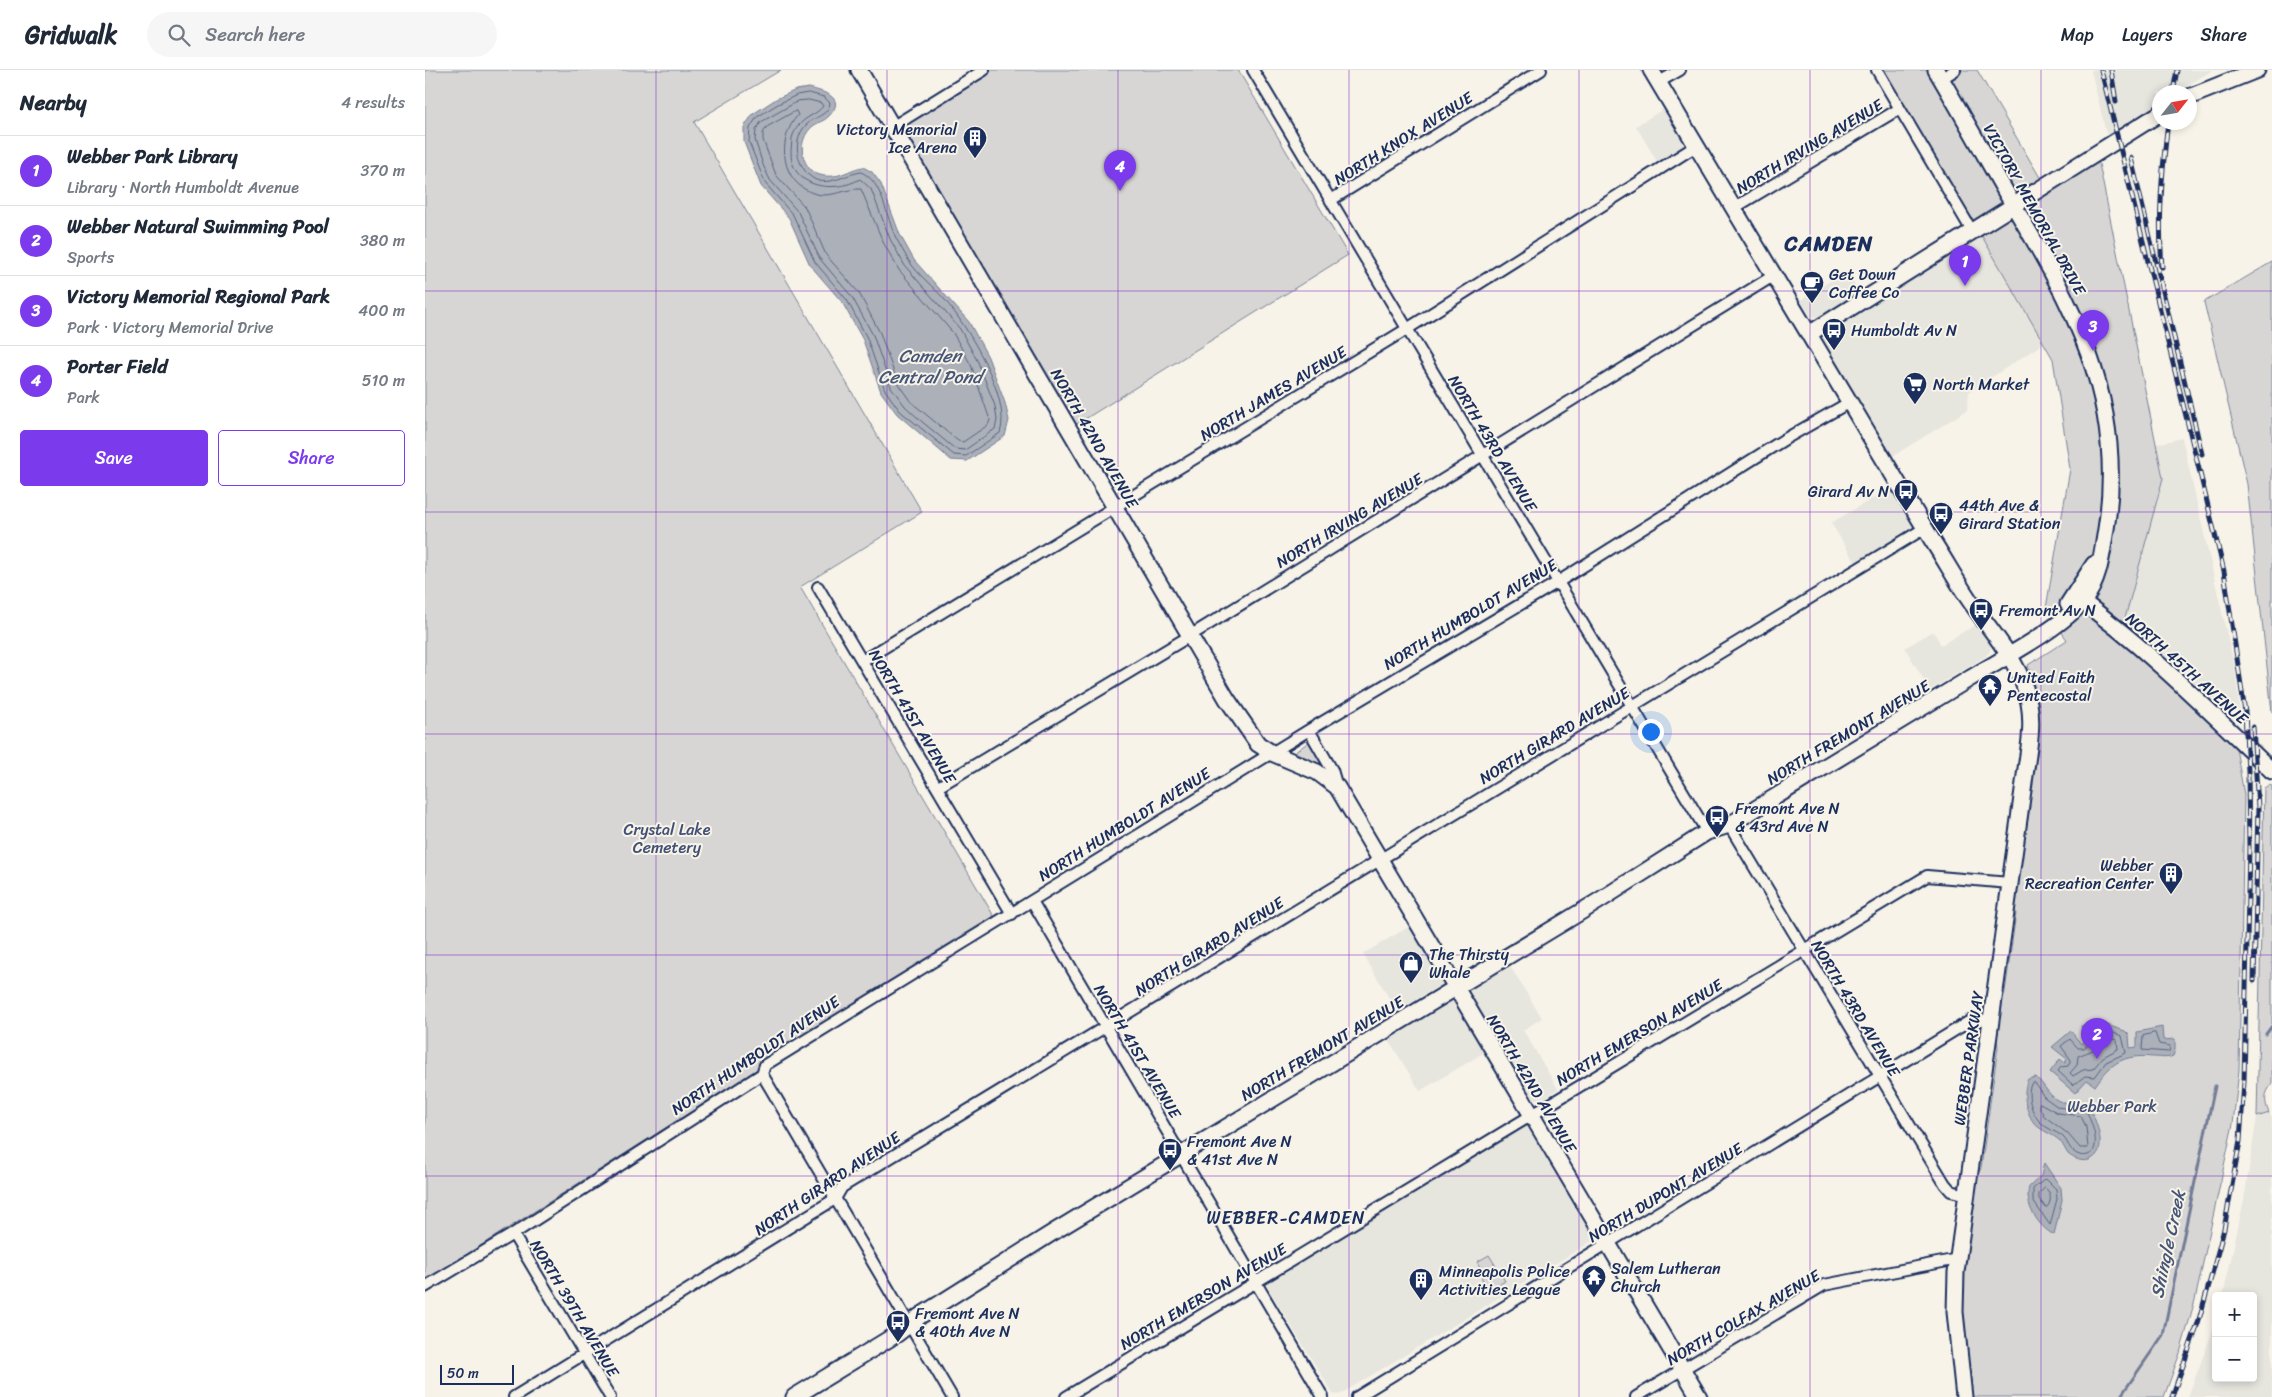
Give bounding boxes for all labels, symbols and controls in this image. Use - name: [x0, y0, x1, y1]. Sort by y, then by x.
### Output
- search box: [147, 12, 497, 57]
- text: Gridwalk: [25, 14, 117, 56]
- text: Search here: [205, 18, 305, 51]
- text: Map: [2061, 19, 2094, 51]
- text: Layers: [2122, 19, 2173, 51]
- text: Share: [2201, 19, 2247, 51]
- icon: search: [165, 21, 193, 49]
- street label: NORTH KNOX AVENUE: [1328, 83, 1480, 193]
- text: Nearby: [20, 84, 86, 122]
- north arrow: [2152, 85, 2197, 130]
- text: 4 results: [341, 88, 405, 117]
- street label: NORTH IRVING AVENUE: [1730, 90, 1890, 202]
- place label: Victory Memorial Ice Arena: [836, 115, 957, 162]
- street label: VICTORY MEMORIAL DRIVE: [1975, 118, 2094, 302]
- building icon: Victory Memorial Ice Arena: [962, 125, 988, 159]
- text: Webber Park Library: [67, 140, 237, 173]
- pin: 4: [1104, 150, 1136, 191]
- text: 1: [33, 156, 39, 185]
- text: 370 m: [361, 156, 405, 185]
- text: Library · North Humboldt Avenue: [67, 173, 299, 202]
- text: Webber Natural Swimming Pool: [67, 210, 329, 243]
- district label: CAMDEN: [1784, 225, 1873, 263]
- text: 2: [31, 226, 41, 255]
- text: 380 m: [360, 226, 405, 255]
- text: Sports: [67, 243, 114, 272]
- pin: 1: [1949, 245, 1981, 286]
- place label: Get Down Coffee Co: [1829, 260, 1900, 307]
- cafe icon: Get Down Coffee Co: [1799, 270, 1825, 304]
- text: Victory Memorial Regional Park: [67, 280, 330, 313]
- text: 3: [32, 296, 40, 325]
- text: 400 m: [358, 296, 405, 325]
- pin: 3: [2077, 310, 2109, 351]
- text: Park · Victory Memorial Drive: [67, 313, 274, 342]
- place label: Humboldt Av N: [1851, 316, 1957, 345]
- bus stop icon: Humboldt Av N: [1821, 317, 1847, 351]
- street label: NORTH JAMES AVENUE: [1194, 337, 1354, 449]
- water label: Camden Central Pond: [878, 340, 986, 393]
- text: Porter Field: [67, 350, 168, 383]
- street label: NORTH 42ND AVENUE: [1043, 363, 1147, 515]
- text: 4: [31, 366, 41, 395]
- text: 510 m: [362, 366, 405, 395]
- street label: NORTH 43RD AVENUE: [1440, 369, 1546, 519]
- place label: North Market: [1933, 370, 2030, 399]
- supermarket icon: North Market: [1902, 371, 1928, 405]
- text: Park: [67, 383, 100, 412]
- button: Save: [20, 430, 208, 486]
- button: Share: [218, 430, 405, 486]
- street label: NORTH IRVING AVENUE: [1270, 464, 1430, 576]
- place label: Girard Av N: [1808, 477, 1889, 506]
- bus stop icon: Girard Av N: [1893, 478, 1919, 512]
- place label: 44th Ave & Girard Station: [1959, 491, 2061, 538]
- bus stop icon: 44th Ave & Girard Station: [1928, 501, 1954, 535]
- street label: NORTH HUMBOLDT AVENUE: [1378, 550, 1564, 678]
- place label: Fremont Av N: [1999, 596, 2096, 625]
- bus stop icon: Fremont Av N: [1968, 597, 1994, 631]
- street label: NORTH 45TH AVENUE: [2118, 605, 2256, 733]
- street label: NORTH 41ST AVENUE: [861, 643, 965, 790]
- place label: United Faith Pentecostal: [2007, 663, 2095, 710]
- street label: NORTH FREMONT AVENUE: [1761, 671, 1937, 793]
- temple icon: United Faith Pentecostal: [1977, 673, 2003, 707]
- street label: NORTH GIRARD AVENUE: [1473, 678, 1636, 792]
- your location: [1638, 719, 1664, 745]
- street label: NORTH HUMBOLDT AVENUE: [1032, 759, 1217, 889]
- place label: Fremont Ave N & 43rd Ave N: [1735, 794, 1840, 841]
- bus stop icon: Fremont Ave N & 43rd Ave N: [1704, 804, 1730, 838]
- park label: Crystal Lake Cemetery: [624, 815, 711, 862]
- place label: Webber Recreation Center: [2025, 851, 2154, 898]
- building icon: Webber Recreation Center: [2158, 861, 2184, 895]
- street label: NORTH GIRARD AVENUE: [1129, 888, 1291, 1004]
- street label: NORTH 43RD AVENUE: [1803, 934, 1909, 1084]
- place label: The Thirsty Whale: [1429, 940, 1510, 987]
- shop icon: The Thirsty Whale: [1398, 950, 1424, 984]
- street label: NORTH EMERSON AVENUE: [1550, 970, 1729, 1094]
- street label: NORTH 41ST AVENUE: [1086, 978, 1190, 1125]
- street label: NORTH HUMBOLDT AVENUE: [665, 987, 847, 1123]
- street label: NORTH FREMONT AVENUE: [1235, 987, 1411, 1109]
- street label: WEBBER PARKWAY: [1945, 989, 1992, 1127]
- street label: NORTH 42ND AVENUE: [1478, 1008, 1585, 1159]
- pin: 2: [2081, 1018, 2113, 1059]
- park label: Webber Park: [2067, 1092, 2157, 1121]
- street label: NORTH GIRARD AVENUE: [748, 1123, 908, 1243]
- place label: Fremont Ave N & 41st Ave N: [1187, 1127, 1292, 1174]
- street label: NORTH DUPONT AVENUE: [1582, 1134, 1749, 1250]
- bus stop icon: Fremont Ave N & 41st Ave N: [1157, 1137, 1183, 1171]
- water label: Shingle Creek: [2141, 1186, 2195, 1301]
- district label: WEBBER-CAMDEN: [1207, 1202, 1365, 1234]
- street label: NORTH 39TH AVENUE: [522, 1234, 628, 1384]
- street label: NORTH EMERSON AVENUE: [1114, 1234, 1293, 1358]
- place label: Salem Lutheran Church: [1611, 1254, 1721, 1301]
- place label: Minneapolis Police Activities League: [1438, 1257, 1570, 1304]
- street label: NORTH COLFAX AVENUE: [1661, 1261, 1827, 1373]
- temple icon: Salem Lutheran Church: [1581, 1264, 1607, 1298]
- building icon: Minneapolis Police Activities League: [1408, 1267, 1434, 1301]
- map controls: [2212, 1292, 2257, 1382]
- button: +: [2212, 1292, 2257, 1337]
- place label: Fremont Ave N & 40th Ave N: [915, 1299, 1020, 1346]
- bus stop icon: Fremont Ave N & 40th Ave N: [885, 1309, 911, 1343]
- button: −: [2212, 1337, 2257, 1382]
- text: 50 m: [447, 1361, 479, 1386]
- scale bar: [440, 1362, 514, 1385]

